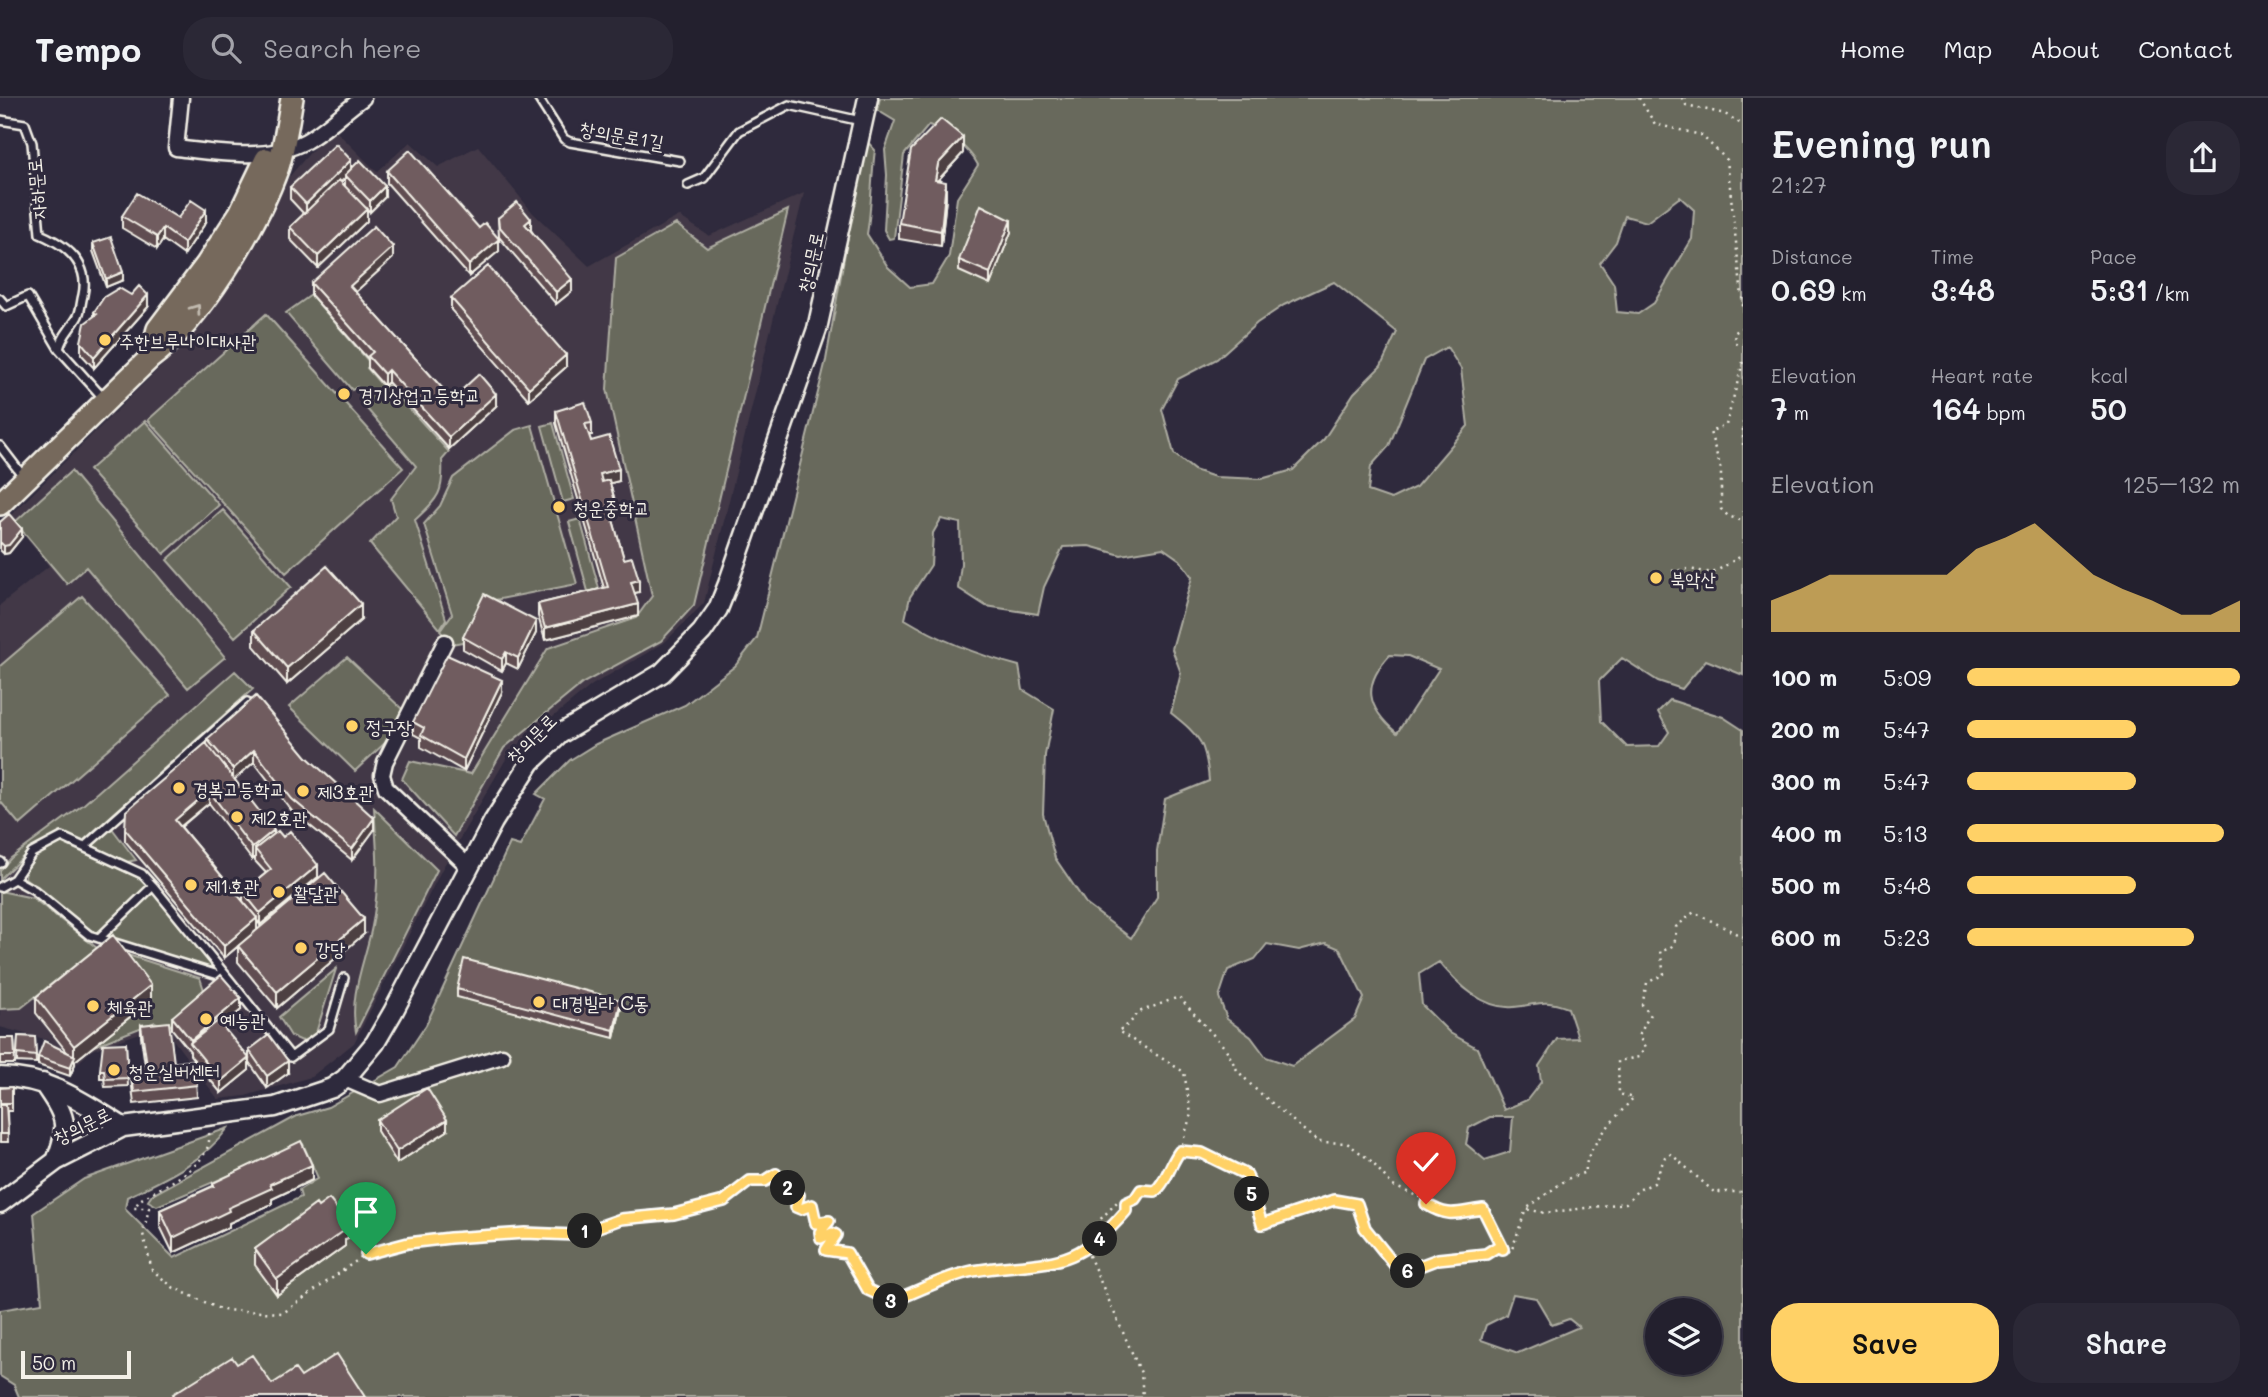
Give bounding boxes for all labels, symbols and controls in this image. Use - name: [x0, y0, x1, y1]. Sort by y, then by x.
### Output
- search box: [183, 17, 673, 80]
- text: Tempo: [35, 27, 141, 70]
- icon: search: [207, 29, 245, 67]
- text: Search here: [263, 31, 421, 65]
- text: Home: [1840, 33, 1905, 64]
- text: Map: [1943, 33, 1992, 64]
- text: About: [2030, 33, 2100, 64]
- text: Contact: [2138, 33, 2233, 64]
- street label: 창의문로1길: [578, 115, 666, 155]
- text: Evening run: [1771, 118, 1992, 168]
- button: share: [2166, 121, 2240, 195]
- street label: 자하문로: [21, 157, 51, 221]
- text: 21:27: [1771, 169, 1827, 199]
- street label: 창의문로: [791, 229, 829, 295]
- text: Distance: [1771, 244, 1853, 269]
- text: Time: [1931, 244, 1974, 269]
- text: Pace: [2090, 244, 2137, 269]
- text: 0.69: [1771, 269, 1835, 309]
- text: 3:48: [1931, 269, 1995, 309]
- text: 5:31: [2090, 269, 2148, 309]
- text: km: [1835, 281, 1867, 306]
- text: /km: [2148, 281, 2190, 306]
- one-way arrow: [188, 304, 201, 317]
- place label: 주한브루나이대사관: [119, 328, 257, 353]
- marker: 주한브루나이대사관: [97, 332, 113, 348]
- text: Elevation: [1771, 363, 1856, 388]
- text: Heart rate: [1931, 363, 2033, 388]
- text: kcal: [2090, 363, 2128, 388]
- place label: 경기상업고등학교: [358, 382, 480, 407]
- marker: 경기상업고등학교: [336, 386, 352, 402]
- text: 7: [1771, 388, 1788, 428]
- text: 164: [1931, 388, 1981, 428]
- text: 50: [2090, 388, 2127, 428]
- text: m: [1788, 400, 1809, 425]
- text: bpm: [1981, 400, 2026, 425]
- text: Elevation: [1771, 469, 1874, 499]
- text: 125–132 m: [2122, 469, 2240, 499]
- place label: 청운중학교: [573, 495, 649, 520]
- marker: 청운중학교: [551, 499, 567, 515]
- place label: 북악산: [1670, 566, 1716, 591]
- marker: 북악산: [1648, 570, 1664, 586]
- text: 100 m: [1771, 662, 1837, 692]
- text: 5:09: [1883, 662, 1931, 692]
- street label: 창의문로: [501, 708, 561, 768]
- place label: 정구장: [366, 714, 412, 739]
- text: 200 m: [1771, 714, 1840, 744]
- text: 5:47: [1883, 714, 1930, 744]
- marker: 정구장: [344, 718, 360, 734]
- text: 300 m: [1771, 766, 1841, 796]
- text: 5:47: [1883, 766, 1930, 796]
- place label: 경복고등학교: [193, 776, 285, 801]
- place label: 제3호관: [317, 779, 374, 804]
- marker: 경복고등학교: [171, 780, 187, 796]
- marker: 제3호관: [295, 783, 311, 799]
- place label: 제2호관: [251, 805, 307, 830]
- marker: 제2호관: [229, 809, 245, 825]
- text: 400 m: [1771, 818, 1842, 848]
- text: 5:13: [1883, 818, 1927, 848]
- text: 500 m: [1771, 870, 1841, 900]
- text: 5:48: [1883, 870, 1931, 900]
- place label: 제1호관: [205, 873, 259, 898]
- marker: 제1호관: [183, 877, 199, 893]
- place label: 활달관: [293, 880, 339, 905]
- marker: 활달관: [271, 884, 287, 900]
- text: 600 m: [1771, 922, 1841, 952]
- text: 5:23: [1883, 922, 1930, 952]
- place label: 강당: [315, 936, 346, 961]
- marker: 강당: [293, 940, 309, 956]
- place label: 대경빌라 C동: [553, 990, 649, 1015]
- place label: 체육관: [107, 994, 153, 1019]
- marker: 대경빌라 C동: [531, 994, 547, 1010]
- marker: 체육관: [85, 998, 101, 1014]
- place label: 예능관: [220, 1007, 266, 1032]
- marker: 예능관: [198, 1011, 214, 1027]
- place label: 청운실버센터: [128, 1058, 220, 1083]
- marker: 청운실버센터: [106, 1062, 122, 1078]
- street label: 창의문로: [49, 1100, 115, 1150]
- pin: [1396, 1132, 1456, 1204]
- icon: check: [1407, 1143, 1445, 1181]
- pin: 2: [770, 1170, 806, 1206]
- text: 2: [782, 1175, 793, 1200]
- pin: 5: [1234, 1176, 1270, 1212]
- text: 5: [1246, 1181, 1257, 1206]
- pin: [336, 1182, 396, 1254]
- icon: arrive: [347, 1193, 385, 1231]
- pin: 1: [568, 1214, 602, 1248]
- text: 1: [580, 1218, 589, 1243]
- pin: 4: [1082, 1222, 1118, 1256]
- text: 4: [1093, 1226, 1106, 1251]
- pin: 6: [1390, 1254, 1426, 1288]
- text: 6: [1402, 1258, 1413, 1283]
- pin: 3: [874, 1284, 908, 1318]
- text: 3: [885, 1288, 896, 1313]
- map controls: [1645, 1298, 1722, 1375]
- button: layers: [1645, 1298, 1722, 1375]
- button: Save: [1771, 1303, 1999, 1383]
- button: Share: [2013, 1303, 2240, 1383]
- scale bar: [21, 1348, 131, 1380]
- text: 50 m: [32, 1350, 76, 1375]

